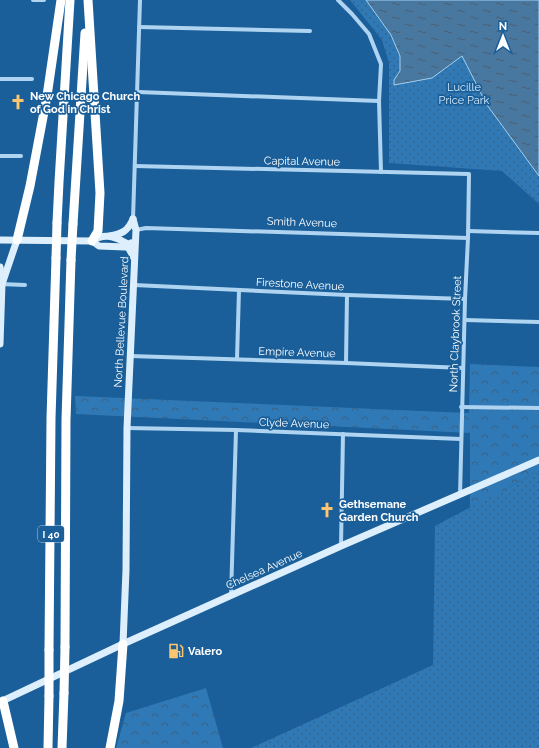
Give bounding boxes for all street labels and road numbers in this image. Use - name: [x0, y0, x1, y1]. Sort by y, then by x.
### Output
- street label: Capital Avenue: [264, 154, 341, 169]
- street label: Smith Avenue: [267, 215, 338, 230]
- street label: North Bellevue Boulevard: [112, 256, 131, 388]
- street label: North Claybrook Street: [447, 275, 464, 393]
- street label: Firestone Avenue: [255, 276, 345, 293]
- street label: Empire Avenue: [258, 345, 336, 360]
- street label: Clyde Avenue: [259, 416, 330, 431]
- road number: I 40: [38, 526, 64, 542]
- street label: Chelsea Avenue: [224, 547, 305, 592]

